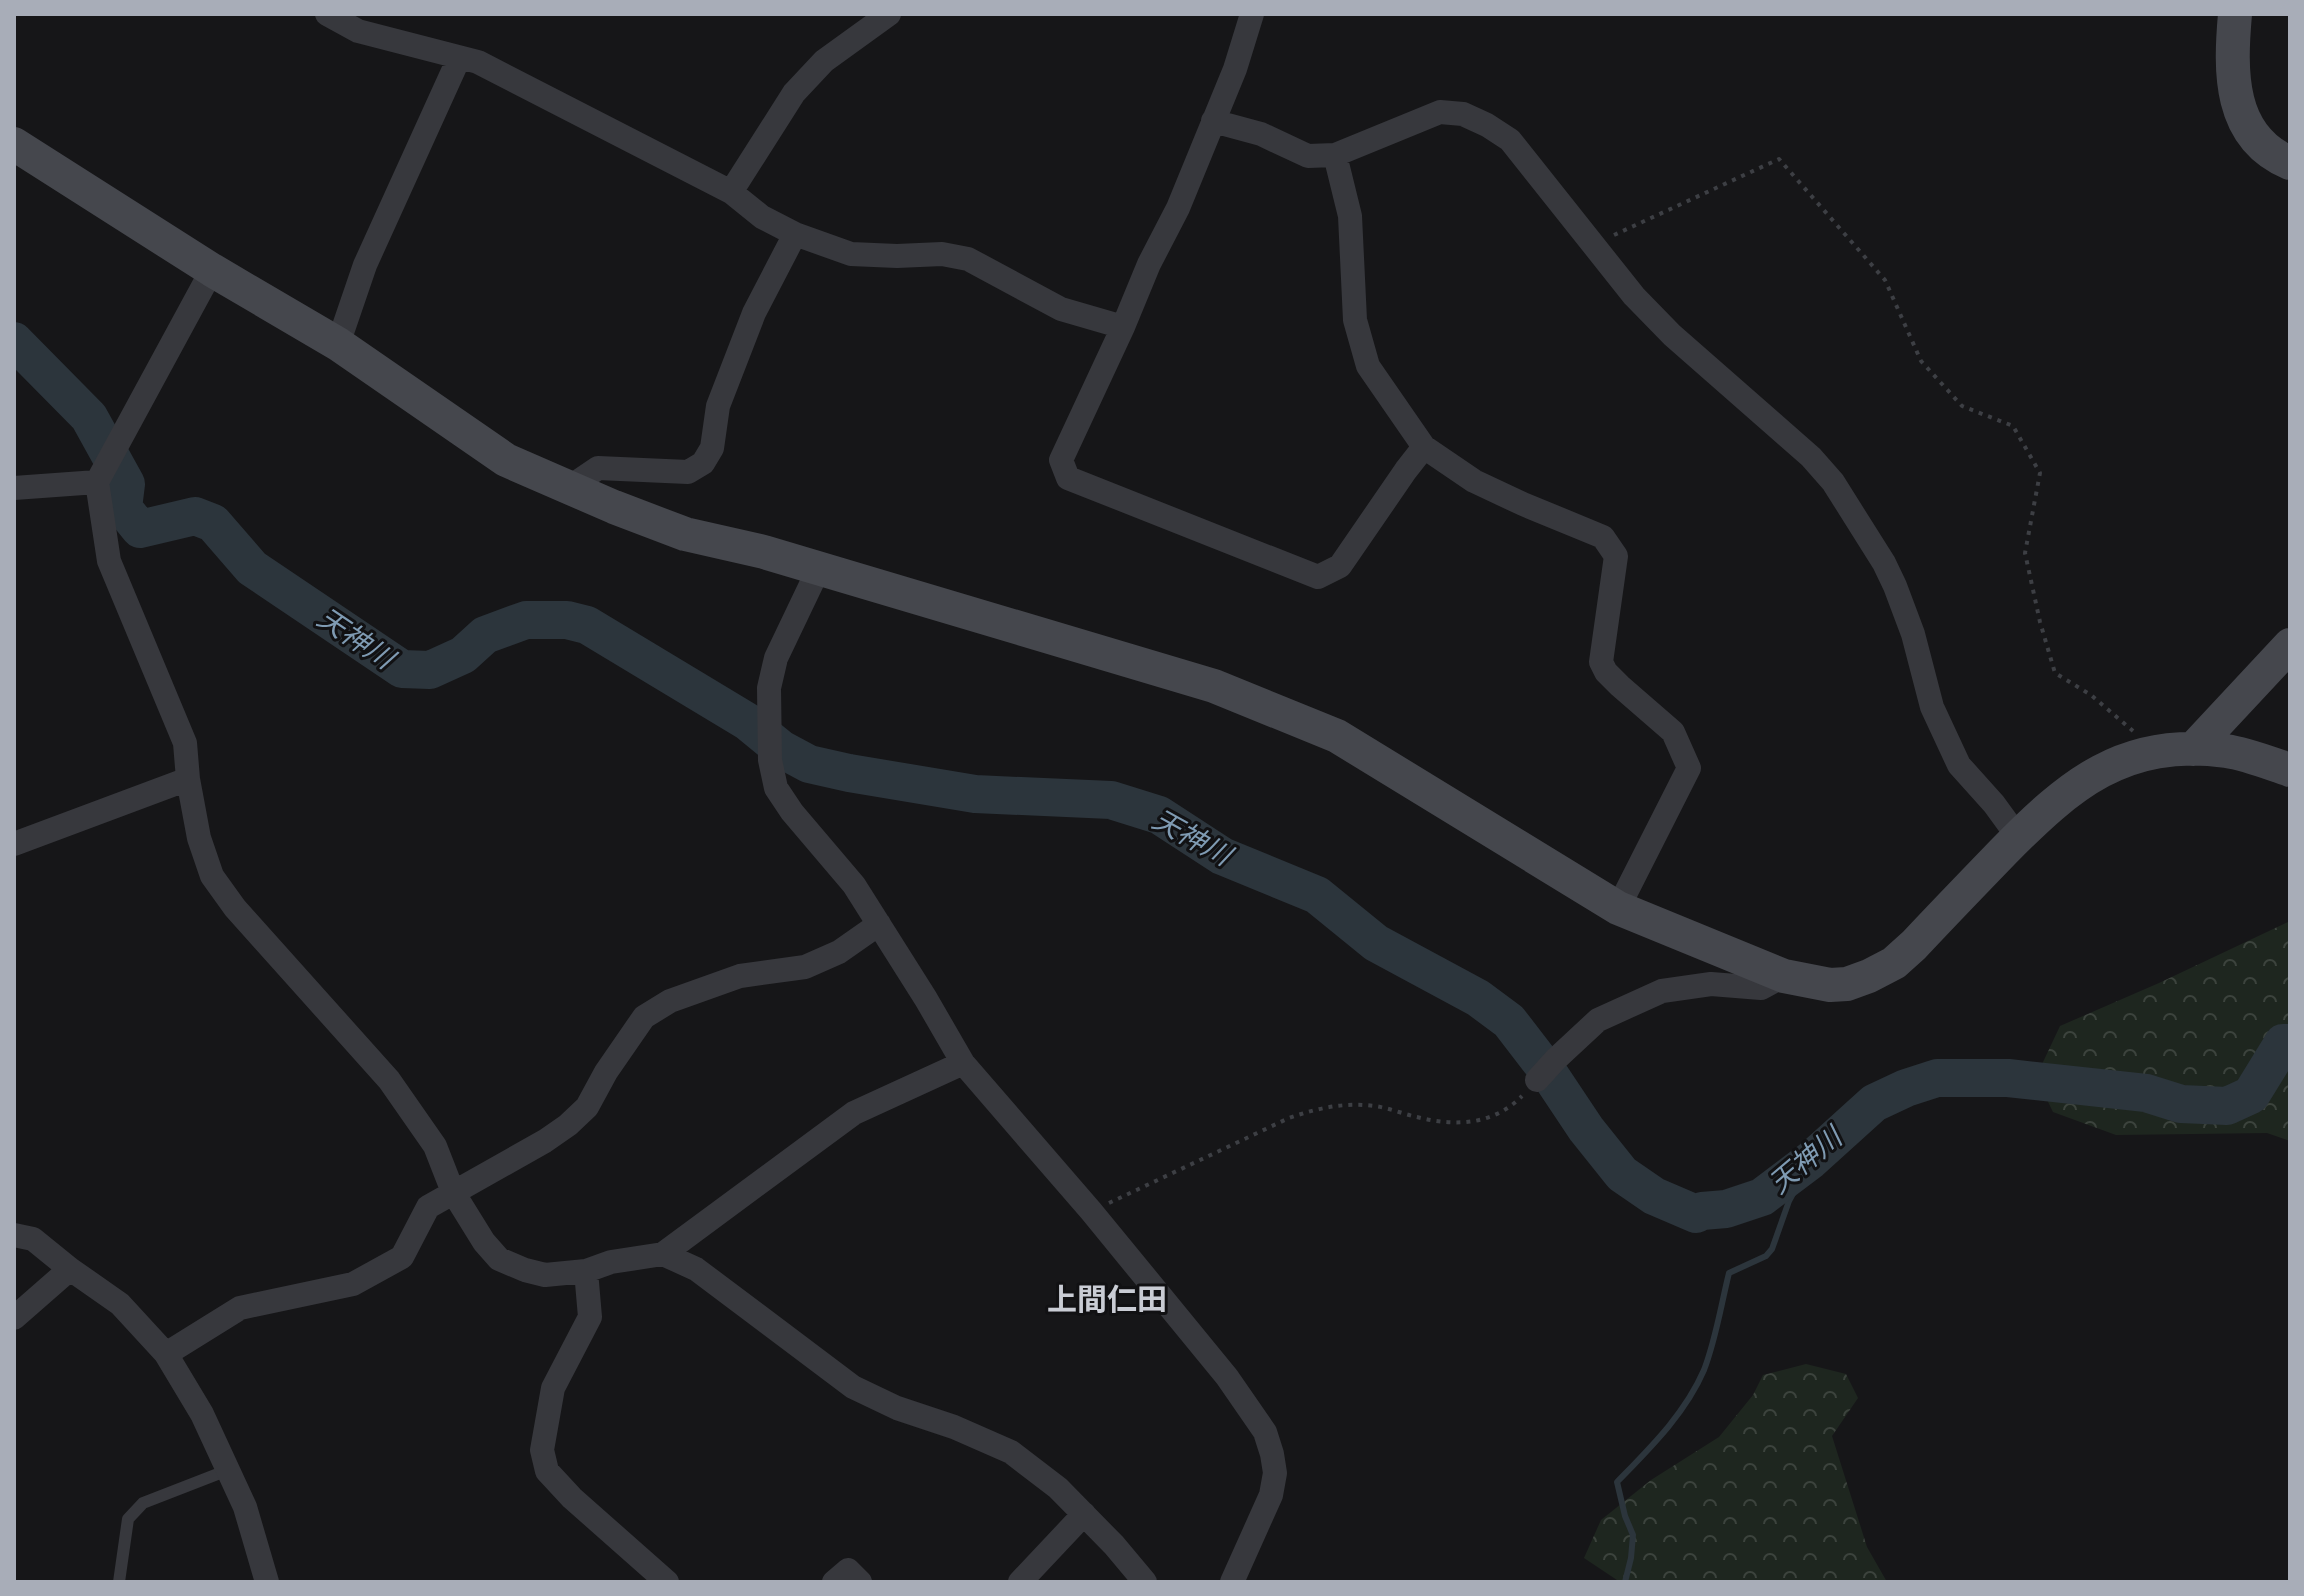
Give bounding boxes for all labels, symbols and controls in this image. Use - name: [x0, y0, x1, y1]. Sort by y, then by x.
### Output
- water label: 天神川: [311, 599, 404, 678]
- water label: 天神川: [1147, 800, 1241, 875]
- water label: 天神川: [1761, 1117, 1851, 1201]
- district label: 上間仁田: [1047, 1279, 1167, 1318]

